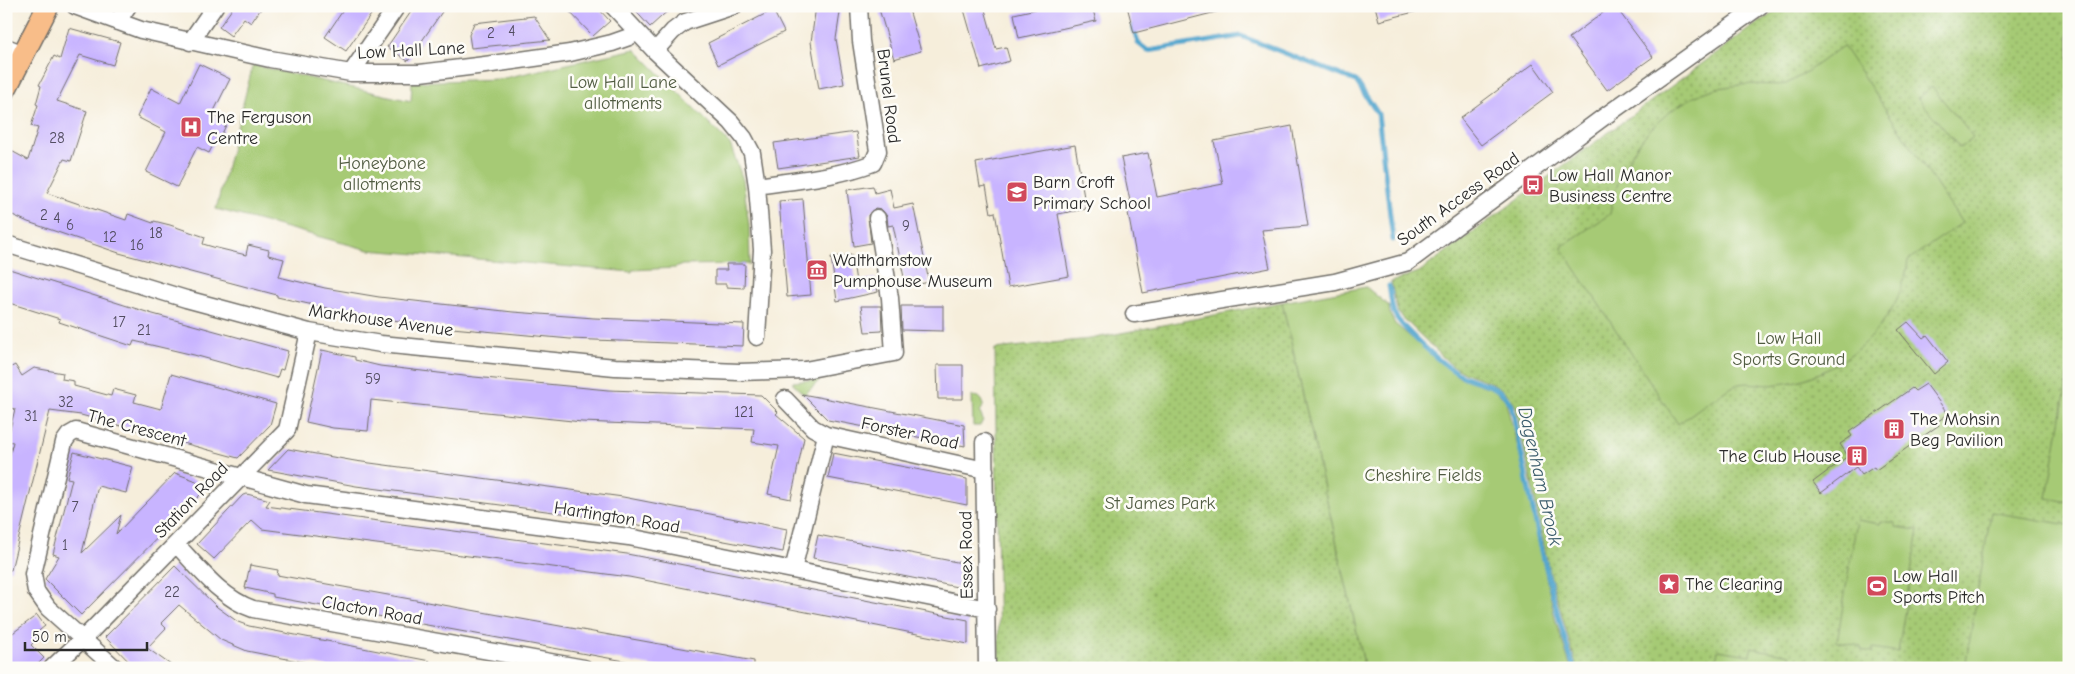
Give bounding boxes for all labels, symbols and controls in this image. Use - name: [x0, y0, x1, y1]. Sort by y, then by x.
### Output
- house number: 4: [508, 22, 516, 40]
- house number: 2: [487, 24, 495, 42]
- street label: Low Hall Lane: [357, 37, 466, 64]
- street label: Brunel Road: [872, 47, 905, 145]
- park label: Low Hall Lane allotments: [569, 72, 677, 114]
- place label: The Ferguson Centre: [207, 107, 312, 149]
- hospital icon: The Ferguson Centre: [179, 115, 203, 139]
- house number: 28: [49, 129, 65, 147]
- street label: South Access Road: [1393, 148, 1524, 251]
- park label: Honeybone allotments: [338, 153, 426, 195]
- place label: Low Hall Manor Business Centre: [1549, 165, 1672, 207]
- place label: Barn Croft Primary School: [1033, 172, 1151, 214]
- bus stop icon: Low Hall Manor Business Centre: [1521, 173, 1545, 197]
- school or university icon: Barn Croft Primary School: [1005, 180, 1029, 204]
- house number: 2: [40, 206, 48, 224]
- house number: 4: [53, 209, 61, 227]
- house number: 6: [66, 216, 74, 234]
- house number: 9: [902, 217, 910, 235]
- house number: 18: [149, 224, 163, 242]
- house number: 12: [103, 228, 117, 246]
- house number: 16: [130, 236, 144, 254]
- place label: Walthamstow Pumphouse Museum: [833, 250, 992, 292]
- museum icon: Walthamstow Pumphouse Museum: [805, 258, 829, 282]
- street label: Markhouse Avenue: [307, 300, 455, 341]
- house number: 17: [112, 313, 126, 331]
- house number: 21: [137, 321, 151, 339]
- park label: Low Hall Sports Ground: [1733, 328, 1845, 370]
- house number: 59: [365, 370, 381, 388]
- house number: 32: [58, 393, 74, 411]
- house number: 121: [734, 403, 754, 421]
- street label: The Crescent: [85, 405, 189, 452]
- water label: Dagenham Brook: [1513, 405, 1567, 549]
- house number: 31: [24, 407, 38, 425]
- place label: The Mohsin Beg Pavilion: [1910, 409, 2003, 451]
- street label: Forster Road: [859, 413, 961, 454]
- building icon: The Mohsin Beg Pavilion: [1882, 417, 1906, 441]
- building icon: The Club House: [1845, 444, 1869, 468]
- place label: The Club House: [1719, 446, 1841, 467]
- street label: Station Road: [150, 458, 233, 543]
- park label: Cheshire Fields: [1364, 465, 1482, 486]
- park label: St James Park: [1105, 493, 1216, 514]
- street label: Hartington Road: [552, 497, 681, 538]
- house number: 7: [71, 498, 79, 516]
- street label: Essex Road: [955, 511, 978, 599]
- house number: 1: [62, 536, 68, 554]
- place label: Low Hall Sports Pitch: [1893, 566, 1985, 608]
- place icon: The Clearing: [1657, 572, 1681, 596]
- place label: The Clearing: [1685, 574, 1783, 595]
- sports icon: Low Hall Sports Pitch: [1865, 574, 1889, 598]
- house number: 22: [164, 583, 180, 601]
- street label: Clacton Road: [320, 591, 424, 630]
- scale bar: [25, 619, 148, 651]
- text: 50 m: [32, 628, 67, 646]

